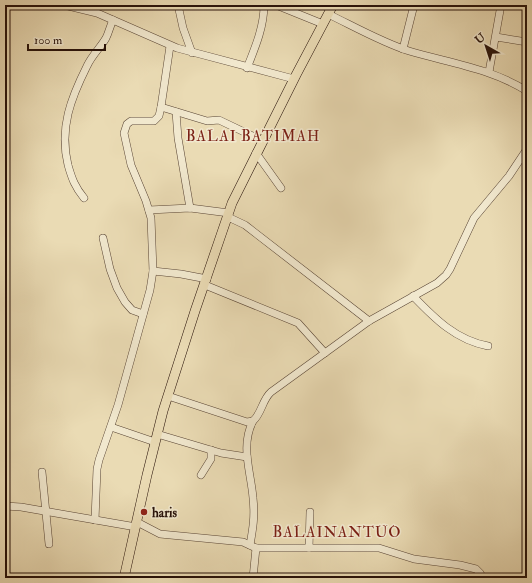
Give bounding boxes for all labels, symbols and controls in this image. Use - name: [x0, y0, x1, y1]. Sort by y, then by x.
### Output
- scale bar: [28, 26, 105, 52]
- north arrow: [466, 26, 506, 66]
- text: U: [472, 30, 488, 47]
- text: 100 m: [34, 33, 63, 48]
- district label: BALAI BATIMAH: [186, 127, 320, 146]
- place label: haris: [152, 505, 177, 521]
- marker: haris: [139, 507, 149, 517]
- district label: BALAINANTUO: [272, 523, 402, 542]

